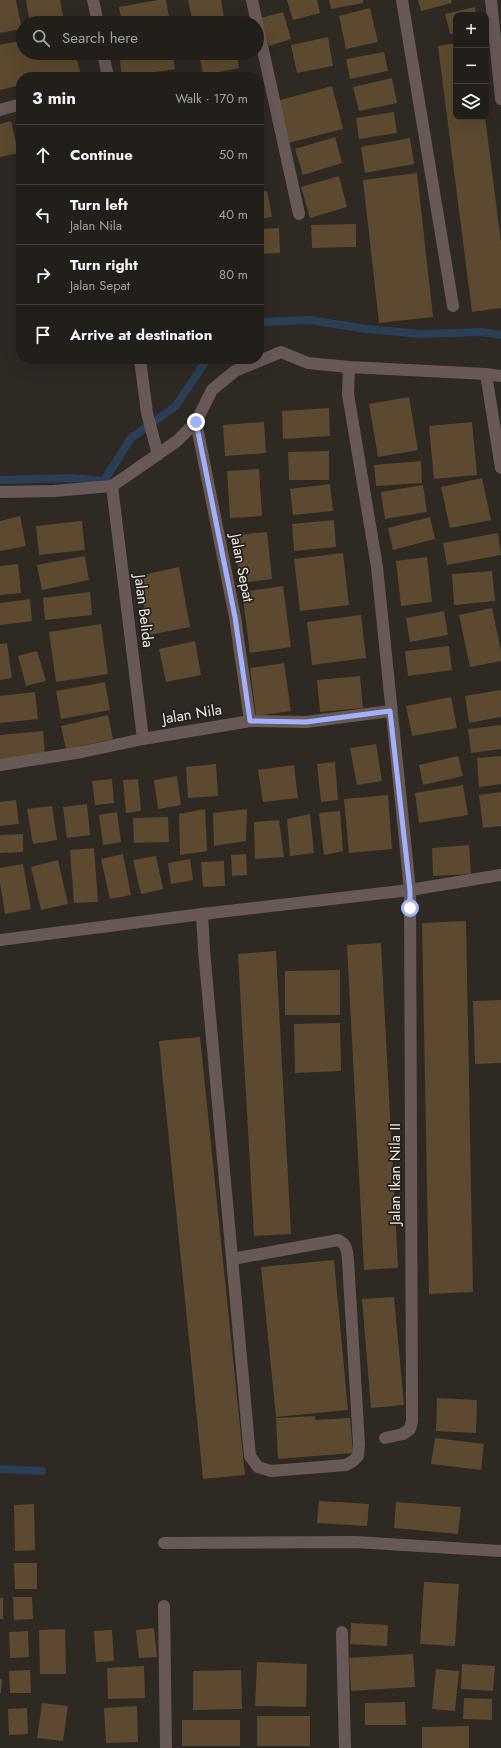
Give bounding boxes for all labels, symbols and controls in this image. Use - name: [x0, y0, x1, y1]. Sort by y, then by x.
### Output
- map controls: [453, 12, 489, 120]
- button: +: [453, 12, 489, 48]
- search box: [16, 16, 264, 60]
- icon: search: [30, 27, 52, 49]
- text: Search here: [62, 27, 138, 49]
- button: −: [453, 48, 489, 84]
- button: layers: [453, 84, 489, 120]
- text: 3 min: [32, 86, 76, 110]
- text: Walk · 170 m: [175, 89, 248, 108]
- icon: ahead: [32, 144, 54, 166]
- text: Continue: [70, 144, 133, 166]
- text: 50 m: [219, 145, 248, 164]
- text: Turn left: [70, 194, 128, 216]
- icon: left: [32, 204, 54, 226]
- text: 40 m: [219, 205, 248, 224]
- text: Jalan Nila: [70, 216, 122, 235]
- text: Turn right: [70, 254, 138, 276]
- icon: right: [32, 264, 54, 286]
- text: 80 m: [219, 265, 248, 284]
- text: Jalan Sepat: [70, 276, 130, 295]
- icon: arrive: [32, 324, 54, 346]
- text: Arrive at destination: [70, 324, 212, 346]
- route end: [187, 413, 205, 431]
- street label: Jalan Sepat: [224, 530, 259, 604]
- street label: Jalan Belida: [128, 571, 159, 649]
- street label: Jalan Nila: [159, 698, 223, 730]
- route start: [401, 899, 419, 917]
- street label: Jalan Ikan Nila II: [384, 1123, 406, 1227]

